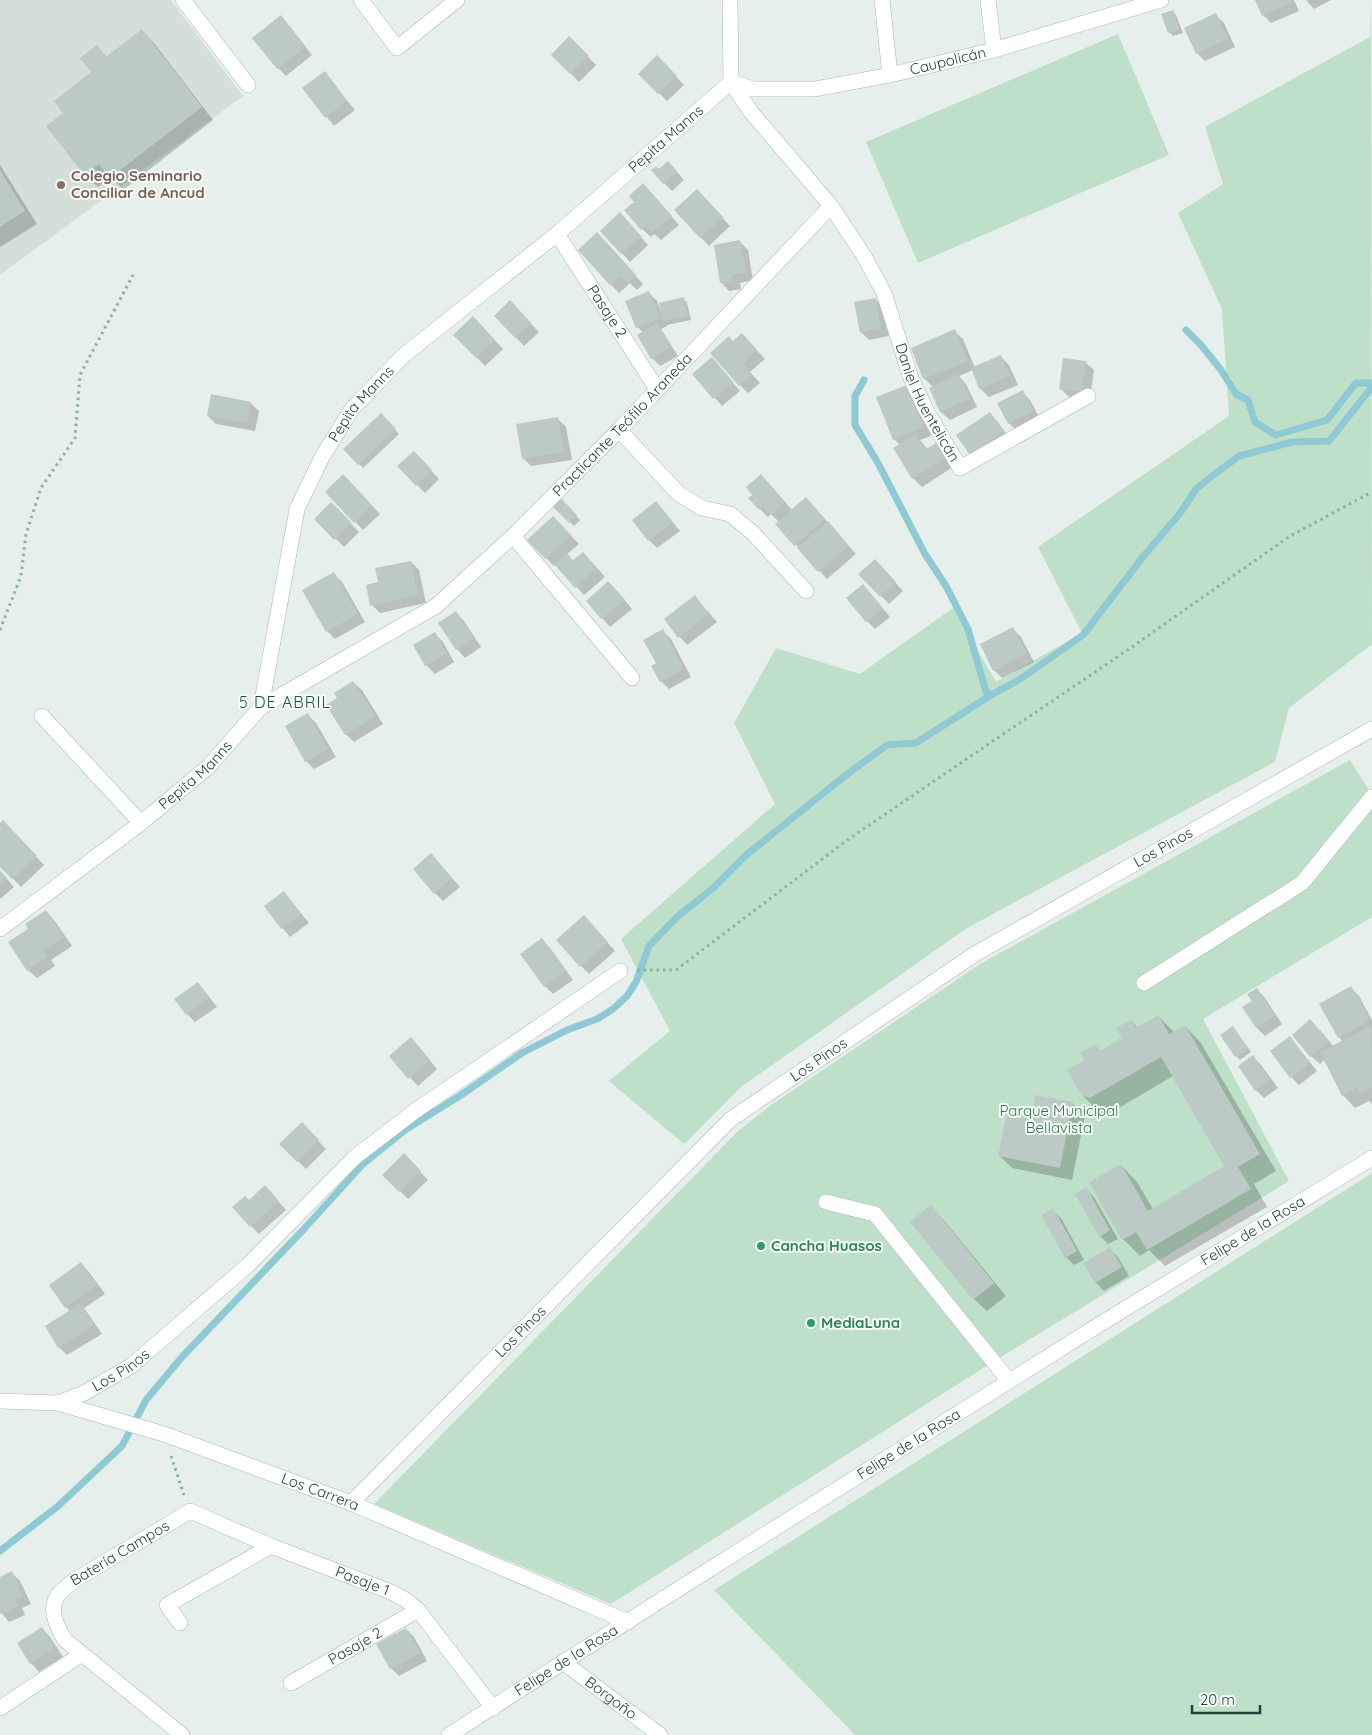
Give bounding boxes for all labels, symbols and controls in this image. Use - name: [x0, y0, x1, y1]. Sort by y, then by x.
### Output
- street label: Caupolicán: [908, 42, 988, 79]
- street label: Pepita Manns: [624, 100, 707, 176]
- place label: Colegio Seminario Conciliar de Ancud: [71, 166, 205, 202]
- marker: Colegio Seminario Conciliar de Ancud: [55, 179, 67, 191]
- street label: Pasaje 2: [583, 281, 631, 341]
- street label: Daniel Huentelicán: [891, 340, 964, 465]
- street label: Practicante Teófilo Araneda: [548, 349, 696, 500]
- street label: Pepita Manns: [324, 361, 398, 445]
- district label: 5 DE ABRIL: [239, 692, 331, 712]
- street label: Pepita Manns: [154, 736, 236, 813]
- street label: Los Pinos: [1130, 823, 1196, 871]
- street label: Los Pinos: [786, 1033, 851, 1085]
- park label: Parque Municipal Bellavista: [999, 1101, 1119, 1137]
- street label: Felipe de la Rosa: [1197, 1191, 1308, 1269]
- place label: Cancha Huasos: [771, 1236, 882, 1255]
- marker: Cancha Huasos: [755, 1240, 767, 1252]
- street label: Los Pinos: [490, 1302, 550, 1361]
- place label: MediaLuna: [821, 1313, 900, 1332]
- marker: MediaLuna: [805, 1317, 817, 1329]
- street label: Los Pinos: [88, 1344, 153, 1396]
- street label: Felipe de la Rosa: [853, 1404, 964, 1483]
- street label: Los Carrera: [279, 1468, 362, 1514]
- street label: Batería Campos: [66, 1516, 173, 1590]
- street label: Pasaje 1: [333, 1562, 392, 1600]
- street label: Felipe de la Rosa: [511, 1620, 621, 1700]
- street label: Pasaje 2: [325, 1623, 385, 1669]
- street label: Borgoño: [581, 1672, 641, 1723]
- scale bar: [1192, 1682, 1260, 1714]
- text: 20 m: [1200, 1690, 1235, 1709]

